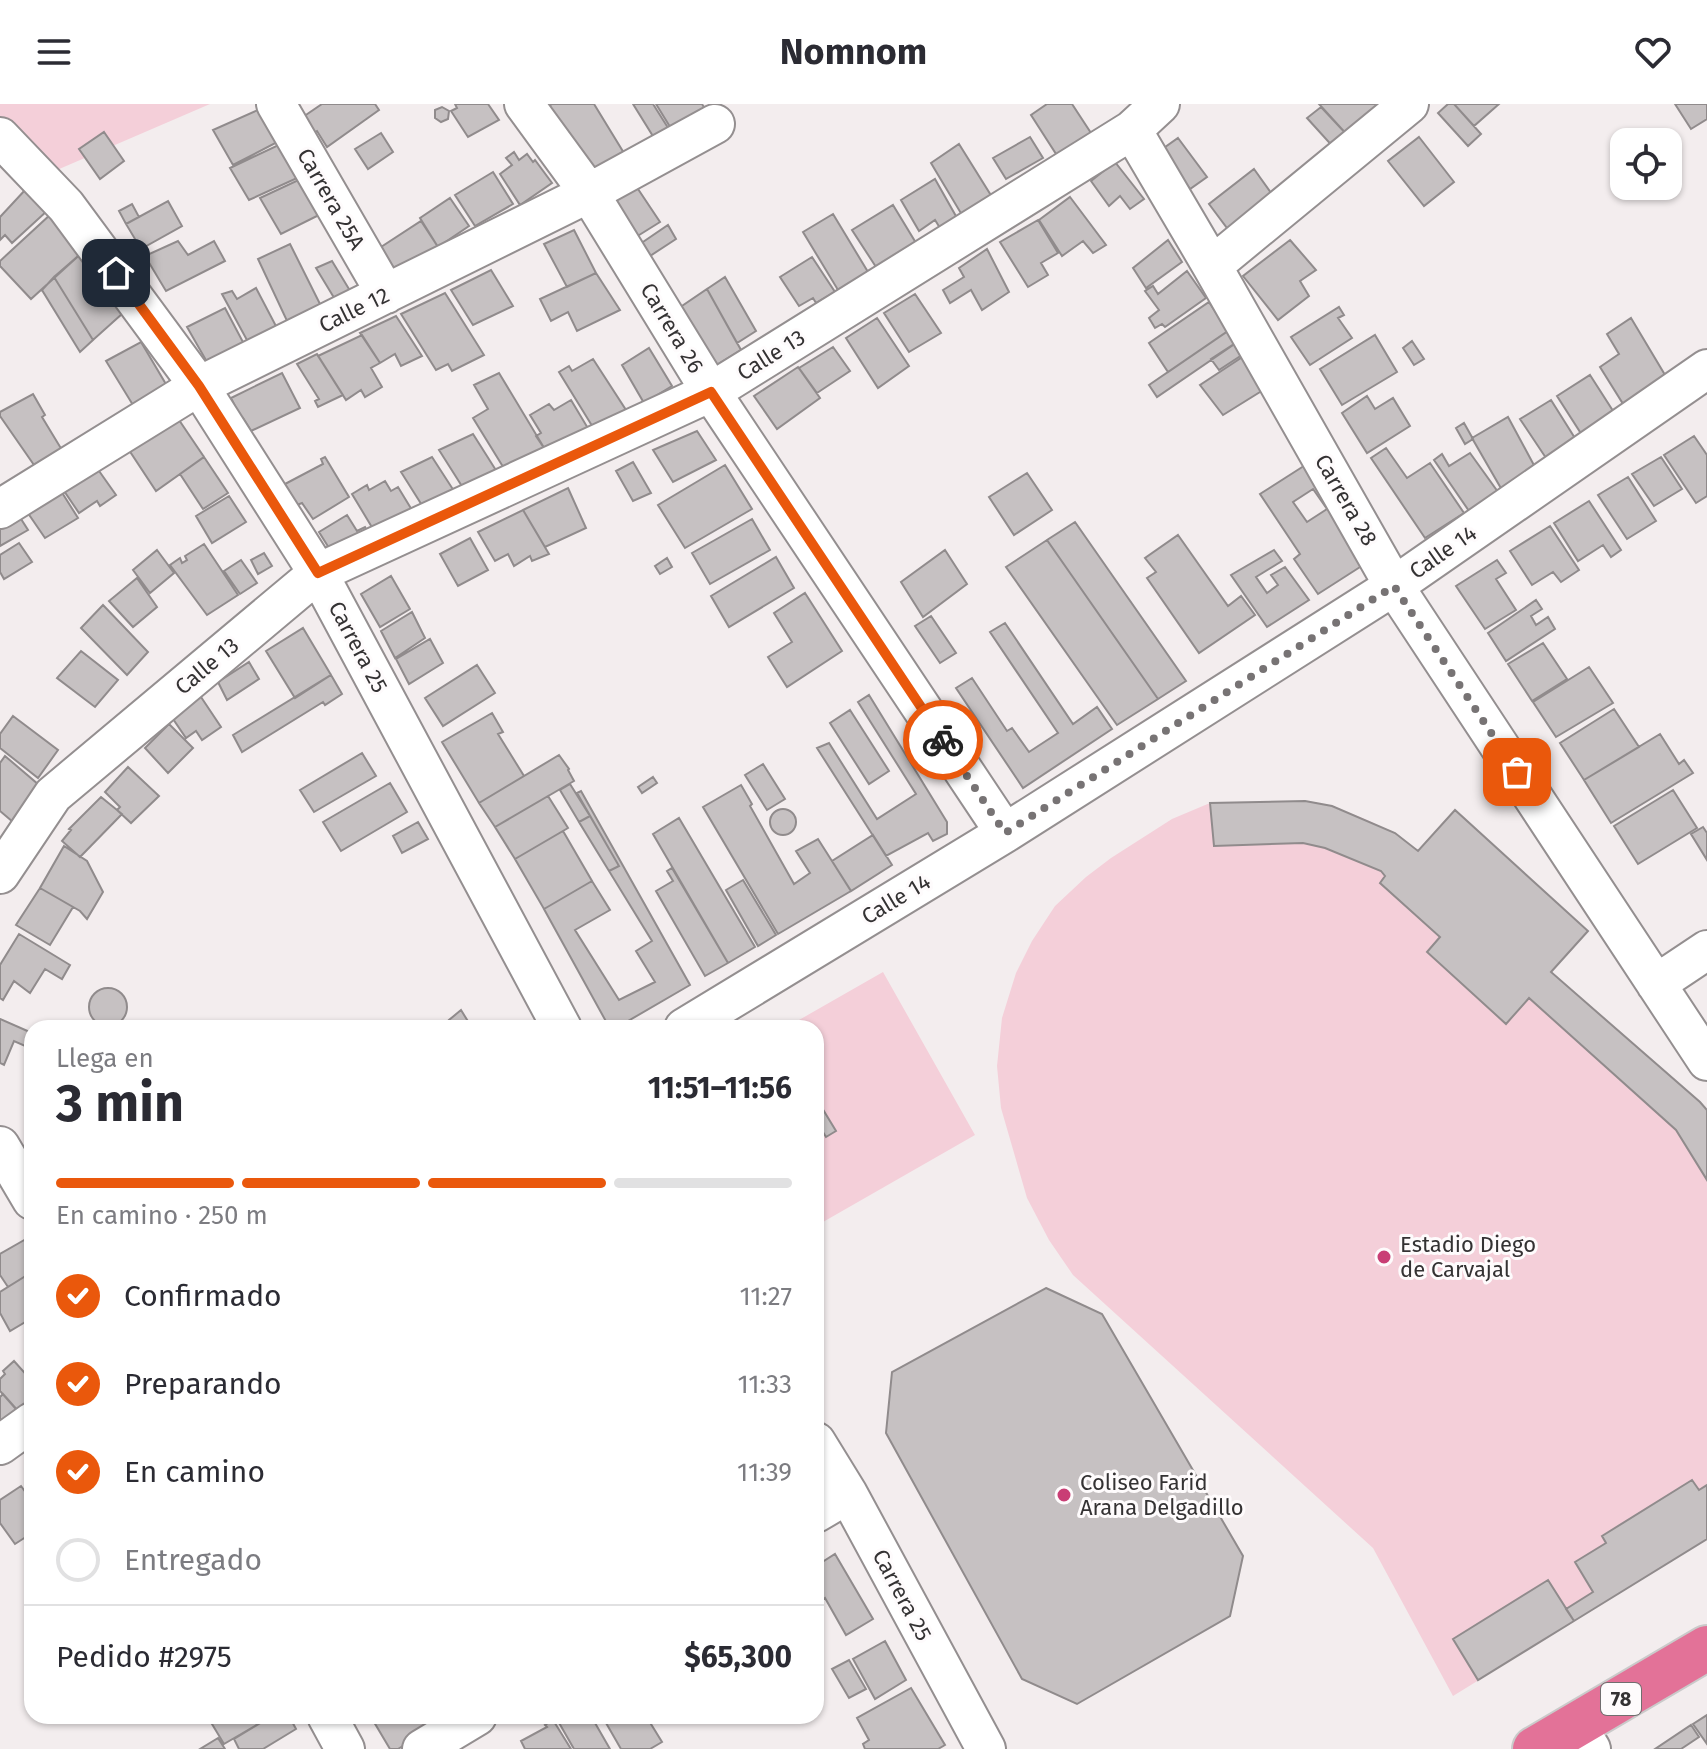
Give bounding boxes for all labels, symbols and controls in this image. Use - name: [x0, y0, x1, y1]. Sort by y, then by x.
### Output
- icon: menu: [32, 30, 76, 74]
- text: Nomnom: [780, 30, 927, 74]
- icon: heart: [1631, 30, 1675, 74]
- map controls: [1610, 128, 1682, 200]
- button: locate: [1610, 128, 1682, 200]
- street label: Carrera 25A: [291, 144, 371, 255]
- pin: [82, 239, 150, 307]
- icon: home: [94, 251, 138, 295]
- street label: Carrera 26: [635, 278, 709, 378]
- street label: Calle 12: [314, 281, 394, 339]
- street label: Calle 13: [732, 324, 810, 386]
- street label: Carrera 28: [1309, 450, 1383, 550]
- street label: Calle 14: [1404, 519, 1482, 585]
- street label: Carrera 25: [323, 597, 393, 697]
- street label: Calle 13: [170, 632, 244, 700]
- courier: [903, 700, 983, 780]
- icon: bike: [921, 718, 965, 762]
- pin: [1483, 738, 1551, 806]
- icon: bag: [1495, 750, 1539, 794]
- street label: Calle 14: [857, 868, 936, 930]
- text: Llega en: [56, 1043, 154, 1074]
- text: 11:51–11:56: [648, 1070, 792, 1106]
- text: 3 min: [56, 1072, 184, 1135]
- text: En camino · 250 m: [56, 1200, 268, 1231]
- place label: Estadio Diego de Carvajal: [1400, 1231, 1536, 1283]
- marker: Estadio Diego de Carvajal: [1375, 1248, 1393, 1266]
- icon: check: [56, 1274, 100, 1318]
- text: Confirmado: [124, 1278, 282, 1314]
- text: 11:27: [739, 1281, 792, 1312]
- icon: check: [56, 1362, 100, 1406]
- text: Preparando: [124, 1366, 282, 1402]
- text: 11:33: [737, 1369, 792, 1400]
- icon: check: [56, 1450, 100, 1494]
- text: En camino: [124, 1454, 265, 1490]
- text: 11:39: [737, 1457, 792, 1488]
- place label: Coliseo Farid Arana Delgadillo: [1080, 1469, 1244, 1521]
- marker: Coliseo Farid Arana Delgadillo: [1055, 1486, 1073, 1504]
- text: Entregado: [124, 1542, 262, 1578]
- street label: Carrera 25: [867, 1545, 937, 1645]
- text: Pedido #2975: [56, 1639, 232, 1675]
- text: $65,300: [684, 1639, 792, 1675]
- road number: 78: [1601, 1683, 1641, 1715]

